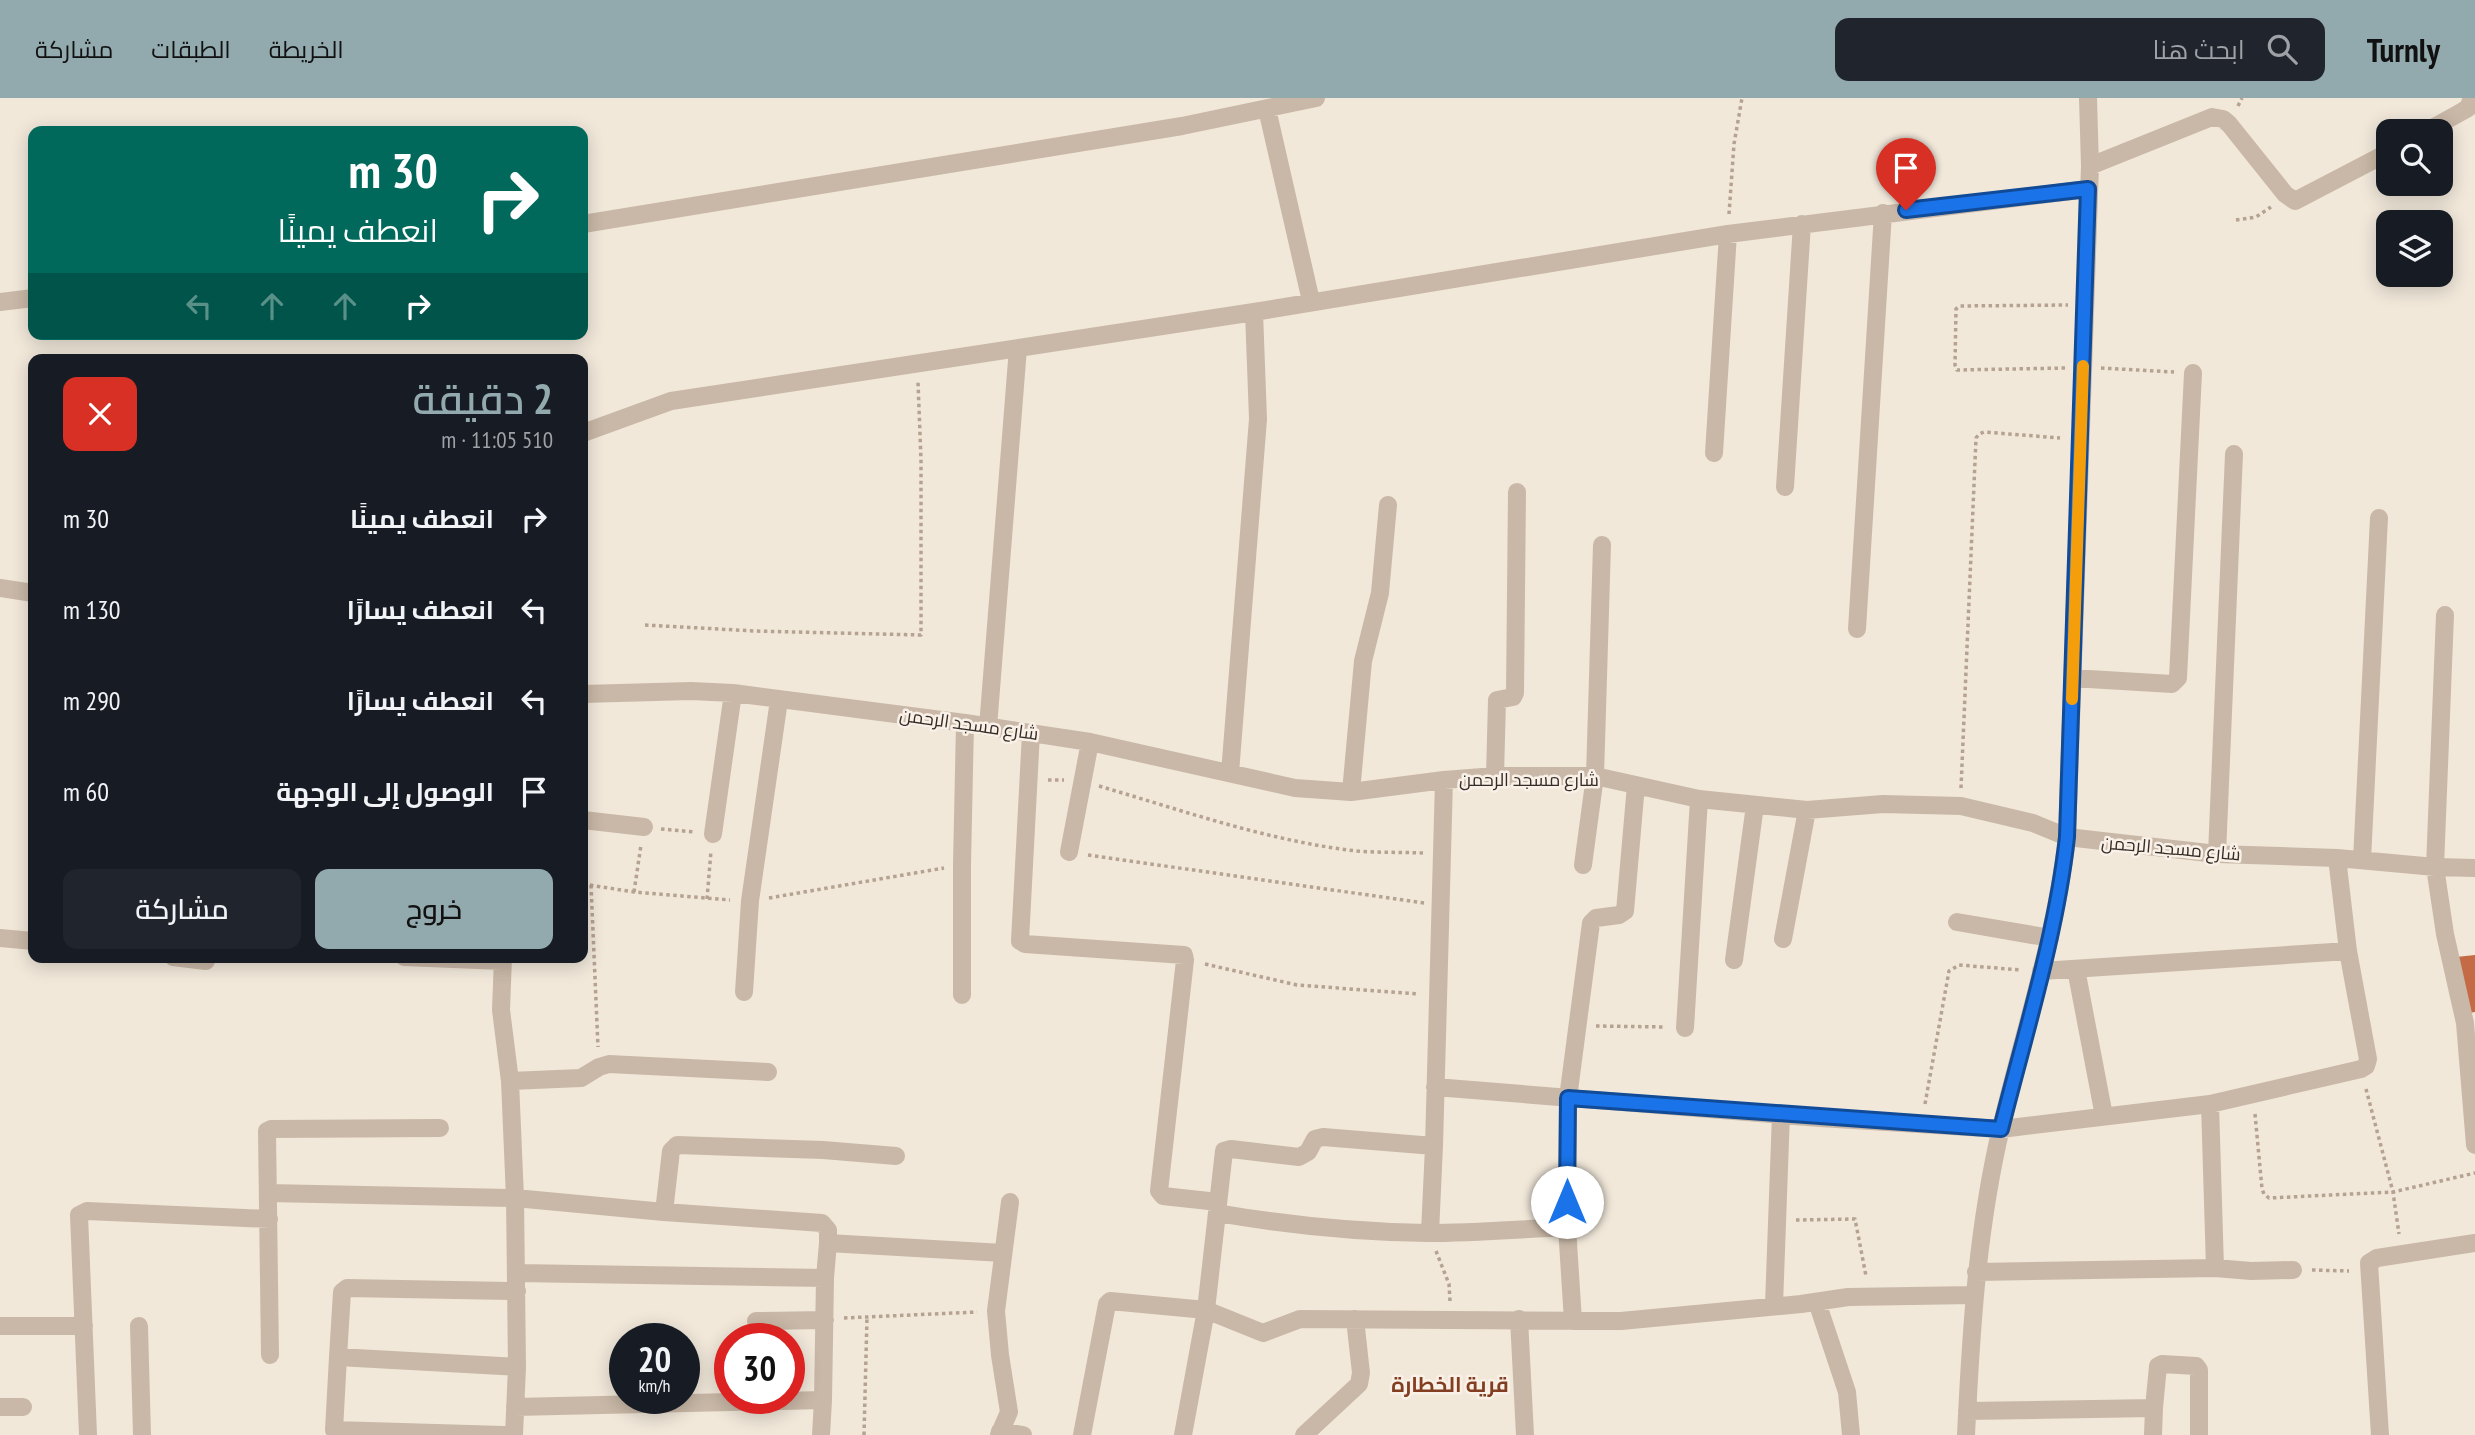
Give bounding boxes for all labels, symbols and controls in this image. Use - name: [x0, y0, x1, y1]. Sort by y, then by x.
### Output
- search box: [1835, 18, 2325, 81]
- text: Turnly: [2367, 28, 2440, 71]
- icon: search: [2263, 30, 2301, 68]
- text: ابحث هنا: [2152, 33, 2245, 66]
- text: مشاركة: [35, 34, 113, 65]
- text: الطبقات: [151, 34, 231, 65]
- text: الخريطة: [269, 34, 344, 65]
- map controls: [2376, 119, 2453, 287]
- button: search: [2376, 119, 2453, 196]
- text: 30 m: [349, 138, 438, 202]
- pin: [1876, 138, 1936, 210]
- icon: arrive: [1887, 149, 1925, 187]
- icon: right: [462, 154, 553, 245]
- text: انعطف يمينًا: [278, 209, 438, 251]
- button: layers: [2376, 210, 2453, 287]
- icon: left: [180, 287, 218, 325]
- icon: ahead: [253, 287, 291, 325]
- icon: ahead: [326, 287, 364, 325]
- icon: right: [399, 287, 437, 325]
- text: 2 دقيقة: [412, 371, 553, 426]
- button: close: [63, 377, 137, 451]
- text: 510 m · 11:05: [441, 425, 553, 454]
- icon: right: [515, 500, 553, 538]
- text: 30 m: [63, 502, 109, 535]
- text: انعطف يمينًا: [350, 502, 494, 535]
- icon: left: [515, 591, 553, 629]
- text: 130 m: [63, 593, 121, 626]
- text: انعطف يسارًا: [347, 593, 494, 626]
- icon: left: [515, 682, 553, 720]
- text: 290 m: [63, 684, 121, 717]
- text: انعطف يسارًا: [347, 684, 494, 717]
- street label: شارع مسجد الرحمن: [898, 703, 1040, 746]
- street label: شارع مسجد الرحمن: [1459, 768, 1599, 792]
- icon: arrive: [515, 773, 553, 811]
- text: 60 m: [63, 775, 109, 808]
- text: الوصول إلى الوجهة: [276, 775, 494, 808]
- street label: شارع مسجد الرحمن: [2100, 830, 2242, 867]
- button: مشاركة: [63, 869, 301, 949]
- button: خروج: [315, 869, 553, 949]
- position arrow: [1530, 1165, 1604, 1239]
- speed limit sign: 30: [714, 1323, 805, 1414]
- text: 20: [638, 1336, 671, 1382]
- district label: قرية الخطارة: [1391, 1371, 1509, 1398]
- text: km/h: [639, 1374, 670, 1397]

